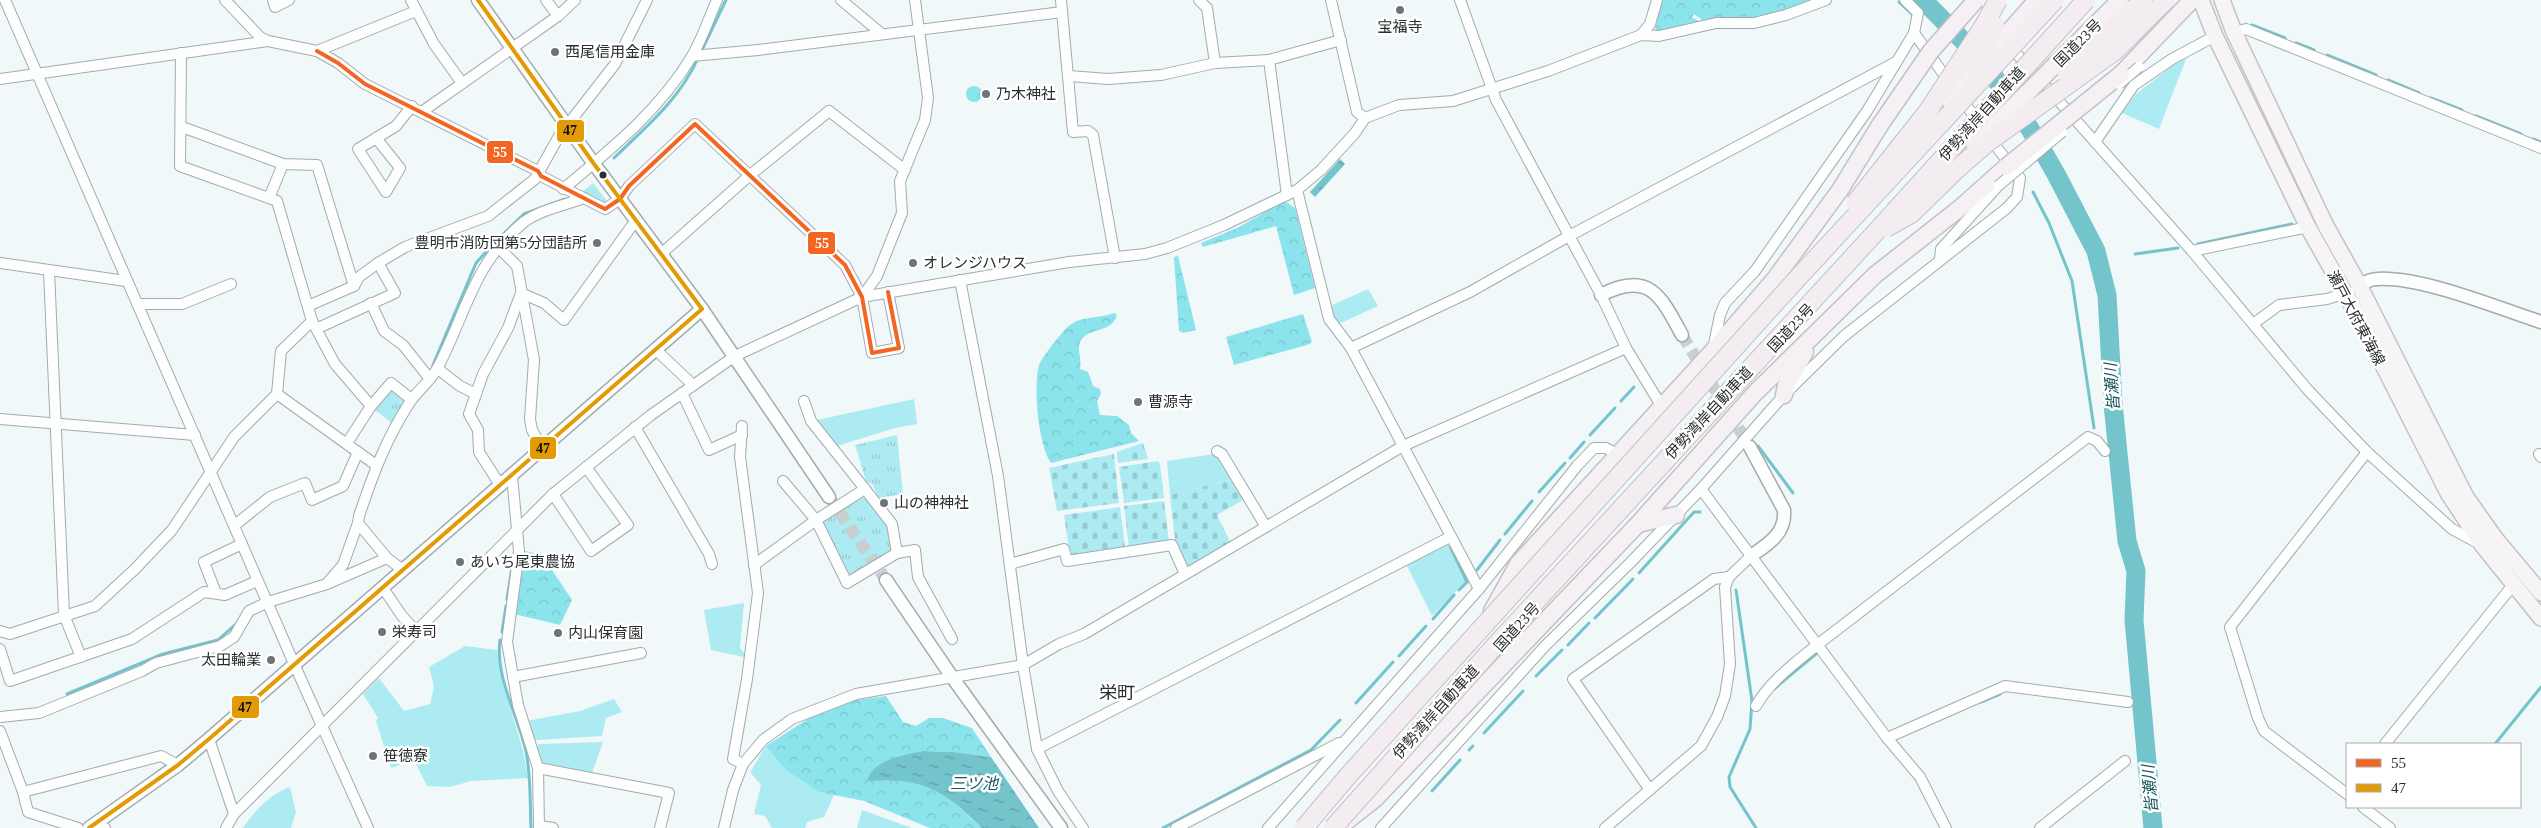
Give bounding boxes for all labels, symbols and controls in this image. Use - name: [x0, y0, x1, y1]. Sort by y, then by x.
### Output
- marker: 宝福寺: [1394, 4, 1406, 16]
- street label: 国道23号: [2051, 16, 2105, 70]
- place label: 宝福寺: [1377, 19, 1423, 35]
- place label: 西尾信用金庫: [565, 44, 655, 60]
- marker: 西尾信用金庫: [549, 46, 561, 58]
- street label: 伊勢湾岸自動車道: [1936, 64, 2028, 164]
- place label: 乃木神社: [996, 86, 1056, 102]
- marker: 乃木神社: [980, 88, 992, 100]
- line badge: 47: [556, 119, 585, 143]
- text: 47: [563, 123, 577, 138]
- line badge: 55: [486, 140, 514, 164]
- text: 55: [493, 145, 507, 160]
- unlabelled marker: [598, 170, 608, 180]
- line badge: 55: [807, 231, 836, 255]
- place label: 豊明市消防団第5分団詰所: [414, 235, 587, 251]
- text: 55: [815, 236, 829, 251]
- marker: 豊明市消防団第5分団詰所: [591, 237, 603, 249]
- place label: オレンジハウス: [923, 255, 1027, 271]
- marker: オレンジハウス: [907, 257, 919, 269]
- street label: 瀬戸大府東海線: [2324, 268, 2388, 368]
- street label: 国道23号: [1765, 301, 1817, 355]
- water label: 皆瀬川: [2102, 360, 2122, 412]
- street label: 伊勢湾岸自動車道: [1662, 364, 1756, 462]
- place label: 曹源寺: [1148, 394, 1193, 410]
- marker: 曹源寺: [1132, 396, 1144, 408]
- line badge: 47: [529, 436, 557, 460]
- text: 47: [536, 441, 550, 456]
- place label: 山の神神社: [894, 495, 969, 511]
- marker: 山の神神社: [878, 497, 890, 509]
- place label: あいち尾東農協: [470, 553, 575, 570]
- marker: あいち尾東農協: [454, 556, 466, 568]
- street label: 国道23号: [1491, 599, 1543, 655]
- place label: 栄寿司: [392, 624, 437, 640]
- place label: 内山保育園: [568, 625, 643, 641]
- marker: 栄寿司: [376, 626, 388, 638]
- marker: 内山保育園: [552, 627, 564, 639]
- place label: 太田輪業: [201, 651, 261, 668]
- marker: 太田輪業: [265, 654, 277, 666]
- street label: 伊勢湾岸自動車道: [1390, 662, 1482, 762]
- district label: 栄町: [1099, 683, 1135, 703]
- line badge: 47: [231, 695, 260, 719]
- text: 47: [238, 700, 252, 715]
- legend: [2346, 743, 2521, 808]
- place label: 笹徳寮: [383, 748, 428, 764]
- marker: 笹徳寮: [367, 750, 379, 762]
- text: 55: [2391, 755, 2406, 771]
- water label: 皆瀬川: [2139, 762, 2161, 814]
- water label: 三ツ池: [950, 775, 1000, 792]
- text: 47: [2391, 780, 2407, 796]

